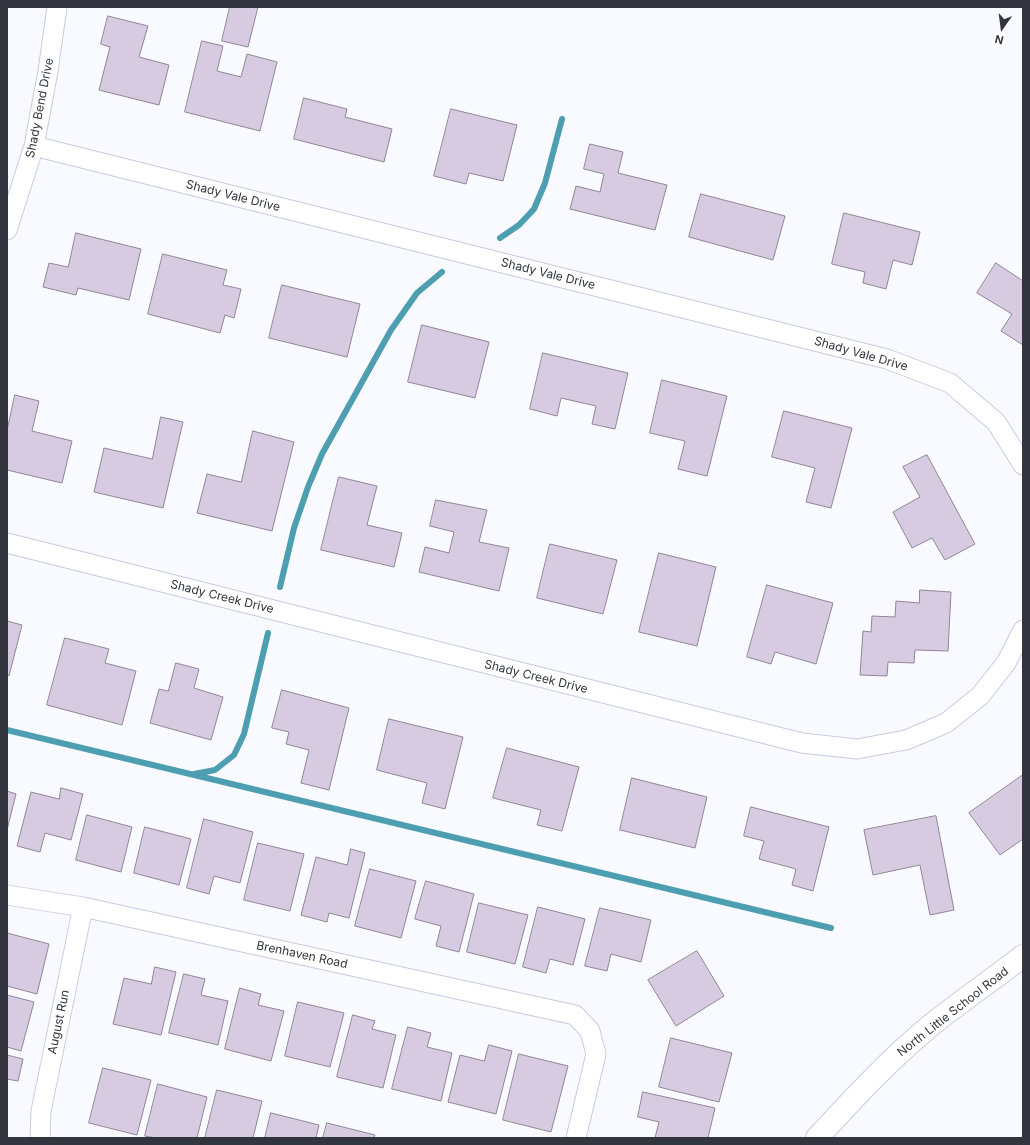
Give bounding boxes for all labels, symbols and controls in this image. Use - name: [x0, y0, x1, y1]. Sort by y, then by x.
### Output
- north arrow: [982, 8, 1022, 48]
- text: N: [993, 32, 1005, 47]
- street label: Shady Bend Drive: [23, 57, 57, 159]
- street label: Shady Vale Drive: [184, 177, 282, 215]
- street label: Shady Vale Drive: [499, 255, 597, 293]
- street label: Shady Vale Drive: [813, 334, 909, 374]
- street label: Shady Creek Drive: [169, 577, 275, 617]
- street label: Shady Creek Drive: [483, 657, 589, 697]
- street label: Brenhaven Road: [255, 938, 349, 972]
- street label: North Little School Road: [895, 964, 1011, 1060]
- street label: August Run: [45, 989, 73, 1055]

